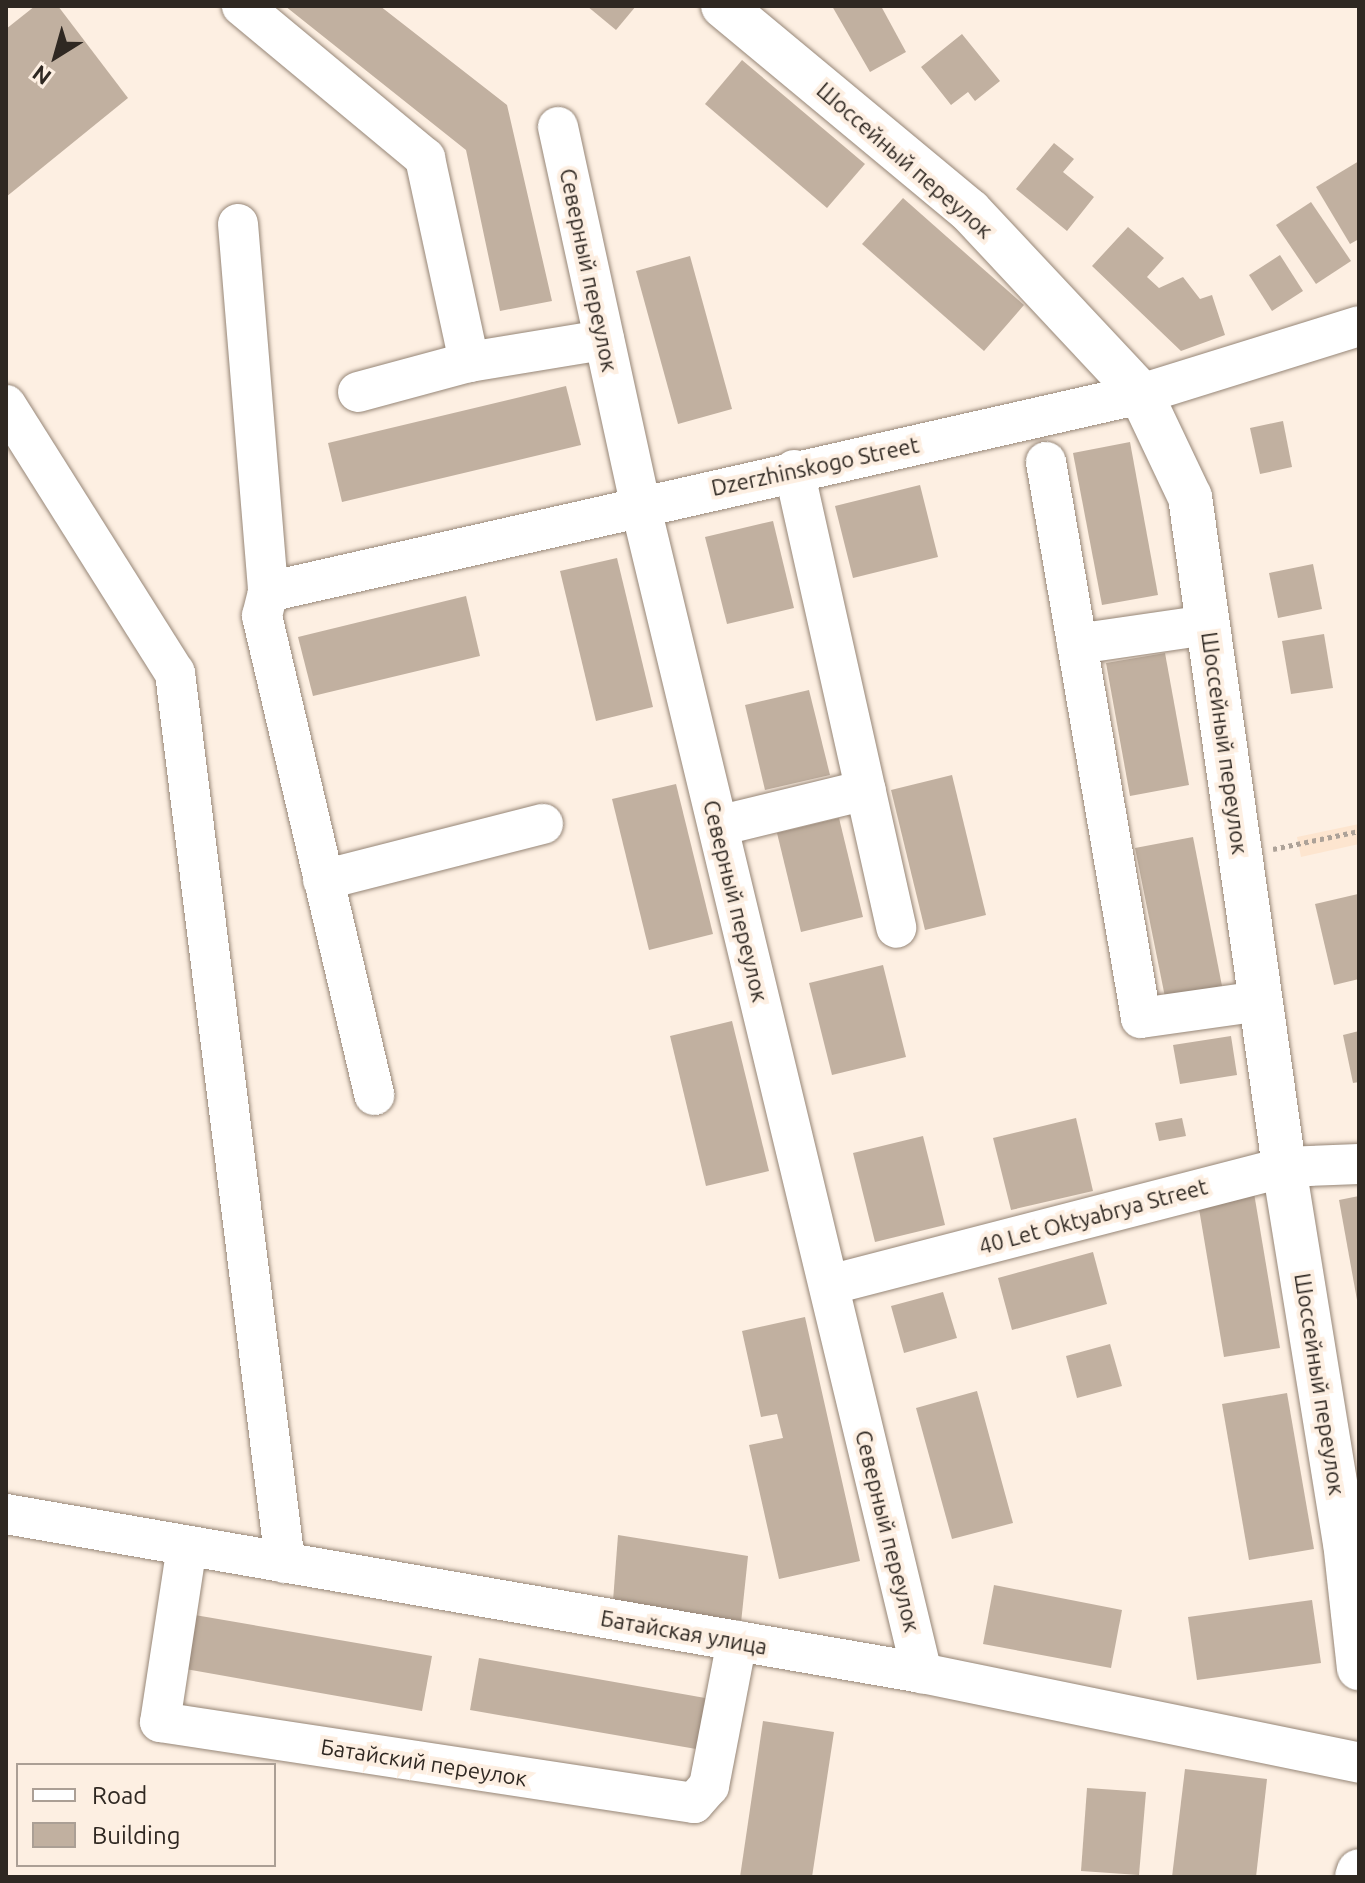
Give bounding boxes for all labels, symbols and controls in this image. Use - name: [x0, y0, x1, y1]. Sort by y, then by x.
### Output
- north arrow: [16, 16, 96, 96]
- text: N: [27, 61, 55, 90]
- street label: Шоссейный переулок: [812, 76, 998, 244]
- street label: Северный переулок: [555, 166, 623, 374]
- street label: Dzerzhinskogo Street: [709, 431, 921, 501]
- street label: Шоссейный переулок: [1196, 630, 1254, 856]
- street label: Северный переулок: [698, 797, 774, 1005]
- street label: 40 Let Oktyabrya Street: [976, 1173, 1210, 1259]
- street label: Шоссейный переулок: [1289, 1271, 1351, 1497]
- street label: Северный переулок: [850, 1427, 926, 1635]
- street label: Батайская улица: [599, 1604, 769, 1660]
- street label: Батайский переулок: [319, 1733, 529, 1791]
- legend: [16, 1763, 276, 1867]
- text: Road: [92, 1782, 147, 1809]
- text: Building: [92, 1822, 180, 1849]

